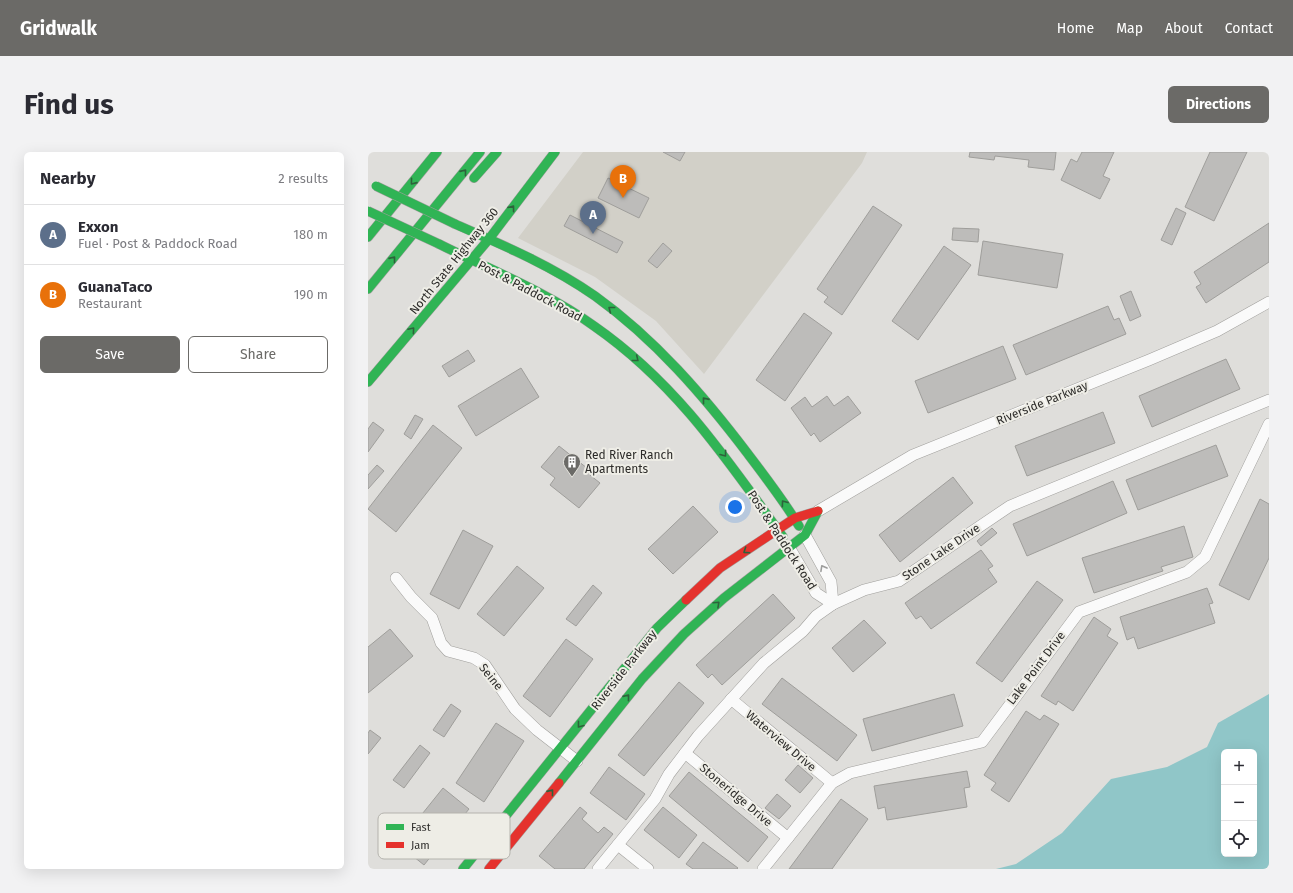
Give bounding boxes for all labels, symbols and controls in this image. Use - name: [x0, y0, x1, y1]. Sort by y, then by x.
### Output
- text: Gridwalk: [20, 17, 97, 40]
- text: Home: [1057, 20, 1094, 37]
- text: Map: [1116, 20, 1143, 37]
- text: About: [1165, 20, 1203, 37]
- text: Contact: [1225, 20, 1273, 37]
- button: Directions: [1168, 86, 1269, 123]
- text: Find us: [24, 88, 114, 121]
- pin: B: [610, 165, 636, 198]
- text: Nearby: [40, 168, 95, 189]
- one-way arrow: [459, 169, 466, 177]
- text: 2 results: [278, 171, 328, 186]
- one-way arrow: [410, 178, 417, 185]
- pin: A: [580, 201, 606, 234]
- street label: North State Highway 360: [407, 205, 502, 317]
- one-way arrow: [507, 205, 514, 212]
- text: Exxon: [78, 218, 118, 236]
- text: A: [49, 227, 57, 242]
- text: 180 m: [293, 227, 328, 242]
- text: Fuel · Post & Paddock Road: [78, 236, 238, 251]
- one-way arrow: [388, 257, 395, 264]
- street label: Post & Paddock Road: [476, 258, 584, 324]
- text: GuanaTaco: [78, 278, 153, 296]
- text: B: [49, 287, 57, 302]
- text: 190 m: [294, 287, 328, 302]
- text: Restaurant: [78, 296, 142, 311]
- one-way arrow: [609, 307, 616, 314]
- one-way arrow: [408, 328, 415, 335]
- button: Save: [40, 336, 180, 373]
- button: Share: [188, 336, 328, 373]
- one-way arrow: [631, 355, 638, 362]
- street label: Riverside Parkway: [994, 378, 1090, 428]
- one-way arrow: [702, 397, 709, 404]
- place label: Red River Ranch Apartments: [585, 448, 673, 476]
- one-way arrow: [719, 450, 726, 457]
- building icon: Red River Ranch Apartments: [562, 452, 582, 477]
- street label: Post & Paddock Road: [745, 488, 819, 592]
- your location: [725, 497, 745, 517]
- one-way arrow: [782, 500, 789, 507]
- street label: Stone Lake Drive: [899, 521, 983, 583]
- one-way arrow: [743, 546, 750, 553]
- one-way arrow: [820, 565, 828, 572]
- one-way arrow: [712, 601, 720, 608]
- street label: Riverside Parkway: [588, 627, 660, 713]
- street label: Lake Point Drive: [1004, 629, 1068, 707]
- street label: Seine: [476, 661, 506, 693]
- one-way arrow: [623, 695, 630, 702]
- street label: Waterview Drive: [743, 708, 819, 774]
- one-way arrow: [578, 721, 585, 728]
- map controls: [1221, 749, 1257, 857]
- button: +: [1221, 749, 1257, 785]
- street label: Stoneridge Drive: [697, 761, 775, 829]
- button: −: [1221, 785, 1257, 821]
- one-way arrow: [547, 789, 554, 797]
- legend: [378, 813, 510, 859]
- text: Fast: [411, 821, 431, 834]
- button: locate: [1221, 821, 1257, 857]
- text: Jam: [411, 839, 430, 852]

